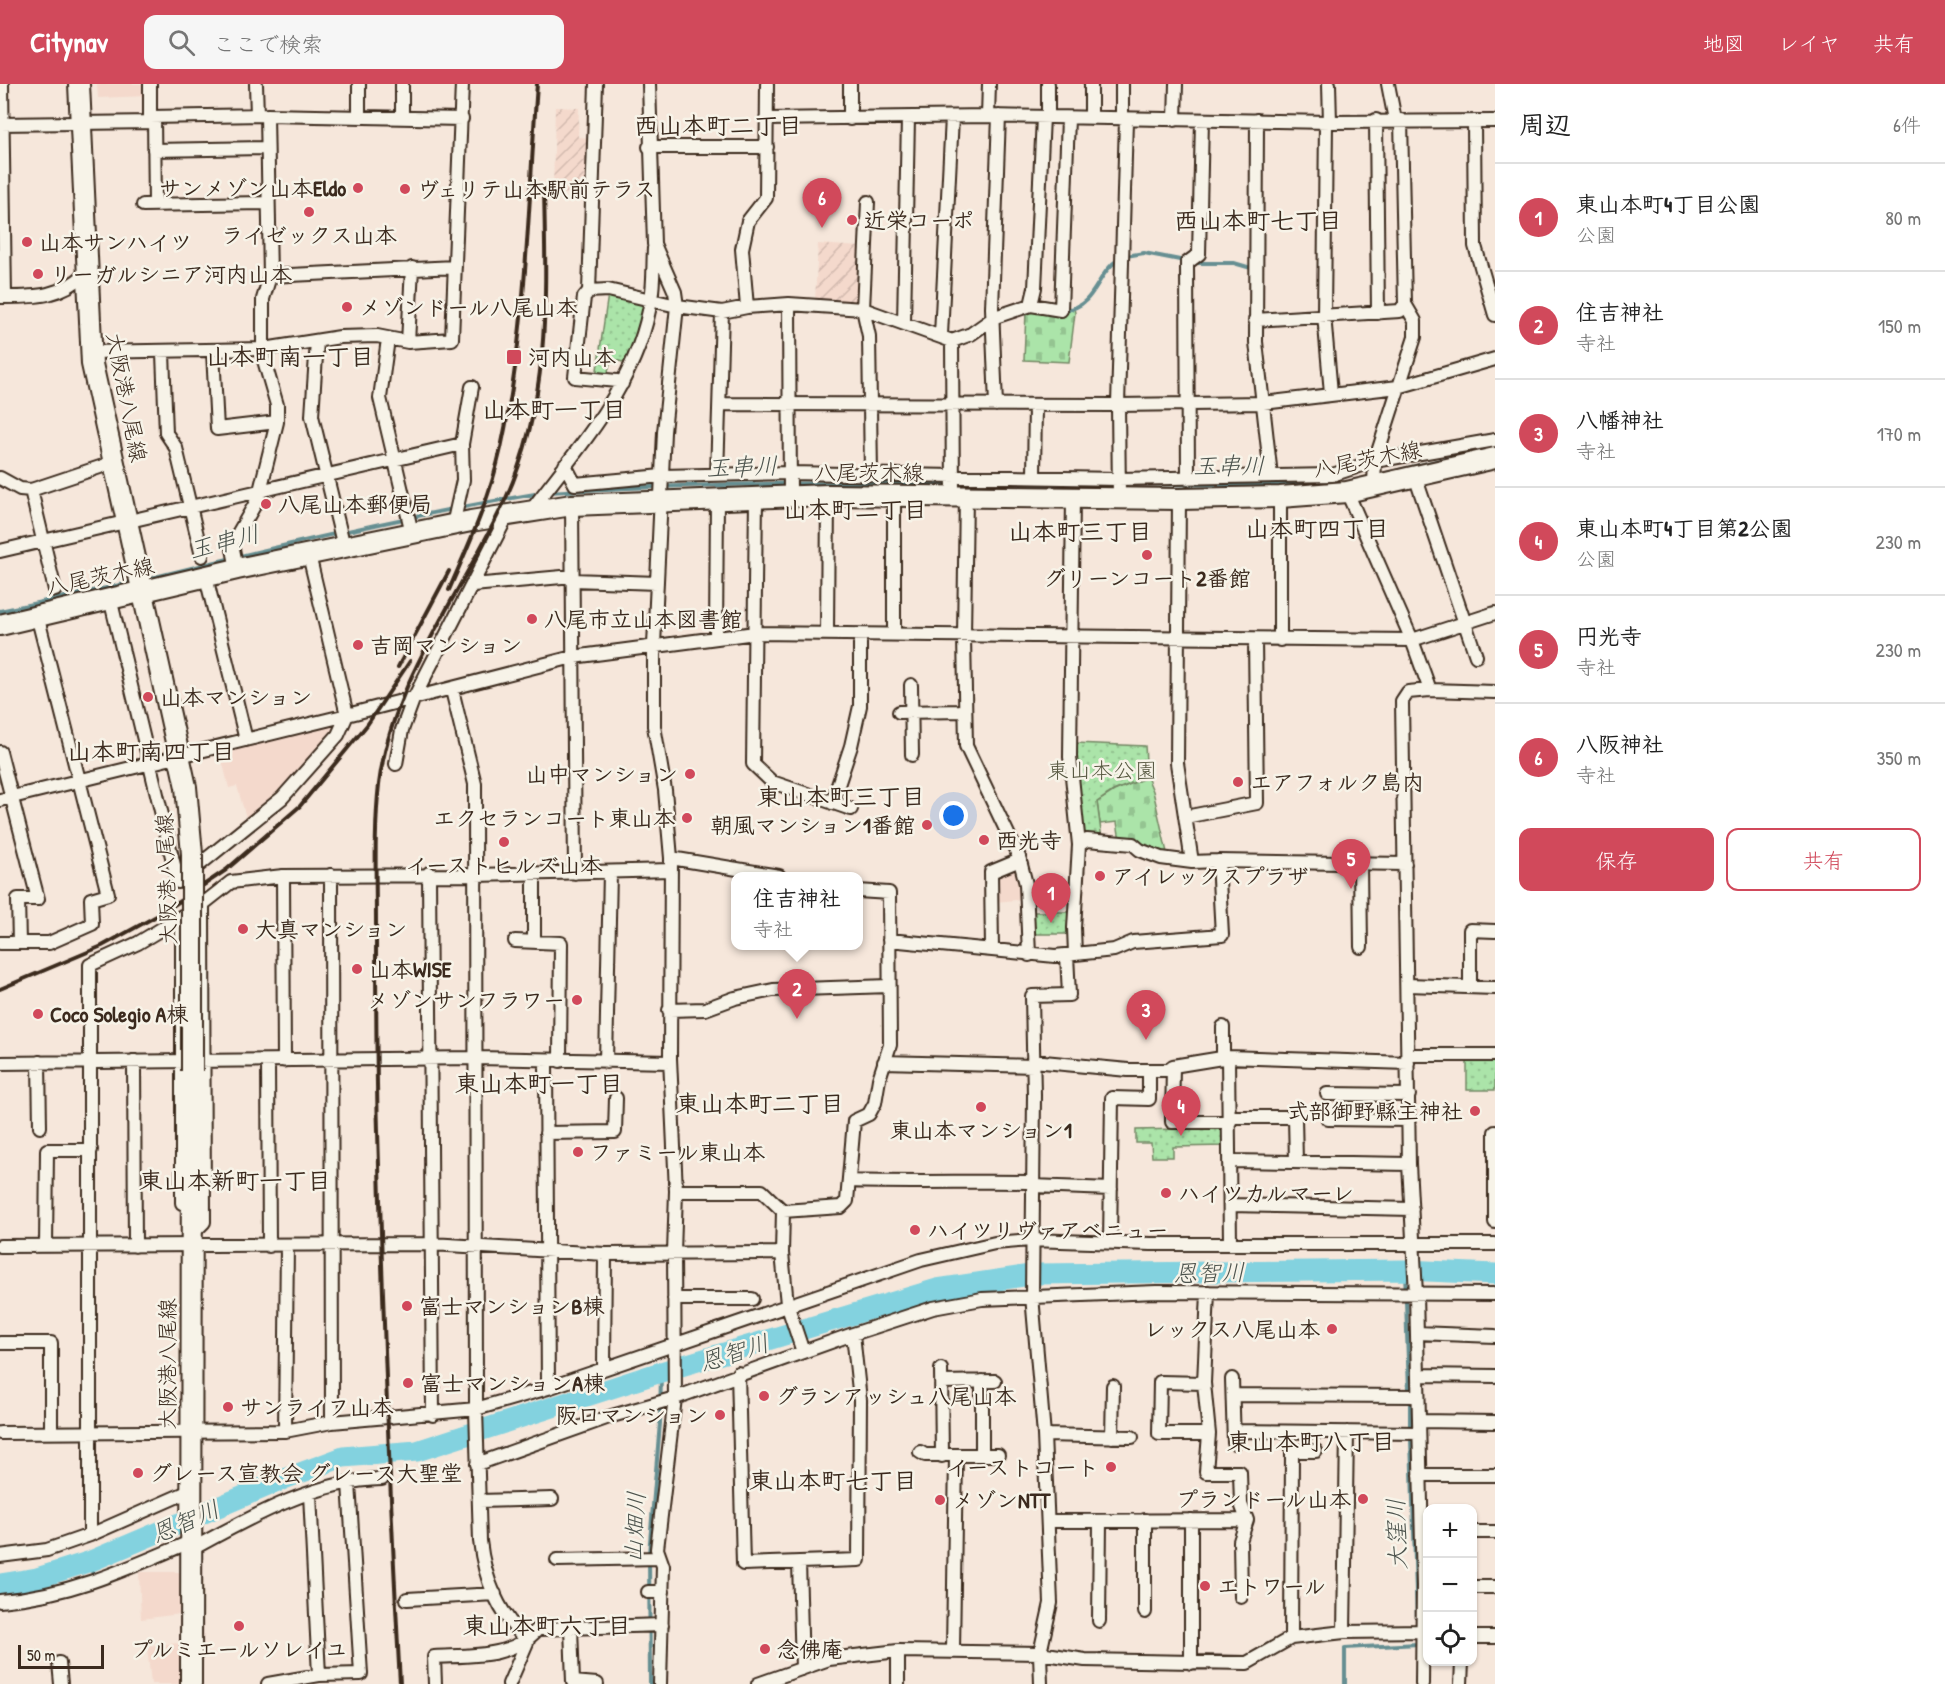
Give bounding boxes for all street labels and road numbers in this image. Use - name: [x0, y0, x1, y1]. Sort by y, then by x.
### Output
- street label: 大阪港八尾線: [100, 329, 154, 465]
- street label: 八尾茨木線: [1310, 434, 1424, 484]
- street label: 八尾茨木線: [814, 457, 924, 487]
- street label: 八尾茨木線: [43, 550, 157, 602]
- street label: 大阪港八尾線: [149, 813, 183, 945]
- street label: 大阪港八尾線: [152, 1298, 182, 1430]

